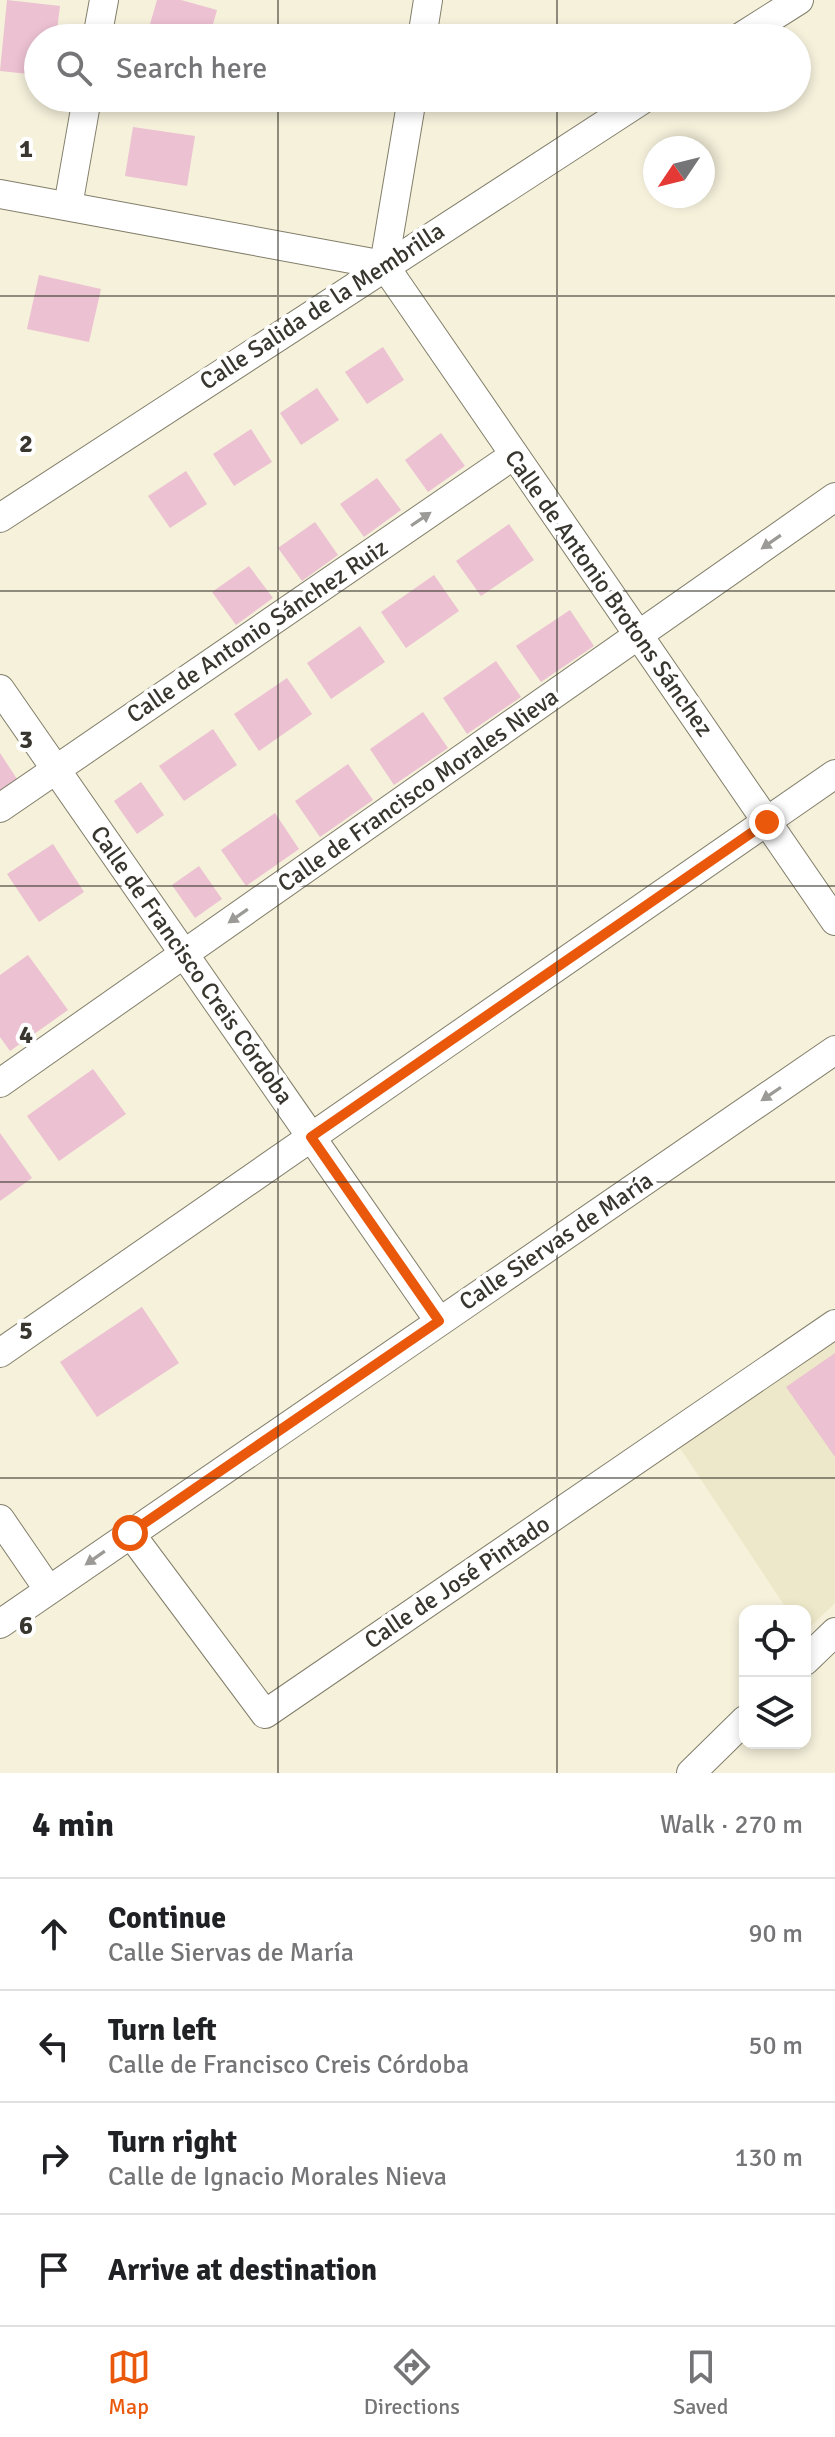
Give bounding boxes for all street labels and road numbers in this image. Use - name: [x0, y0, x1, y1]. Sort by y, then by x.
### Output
- street label: Calle Salida de la Membrilla: [194, 216, 450, 396]
- street label: Calle de Antonio Brotons Sánchez: [498, 444, 720, 742]
- street label: Calle de Antonio Sánchez Ruiz: [121, 532, 393, 730]
- street label: Calle de Francisco Morales Nieva: [272, 681, 564, 899]
- street label: Calle de Francisco Creis Córdoba: [84, 820, 300, 1110]
- street label: Calle Siervas de María: [453, 1165, 659, 1317]
- street label: Calle de José Pintado: [359, 1509, 555, 1655]

